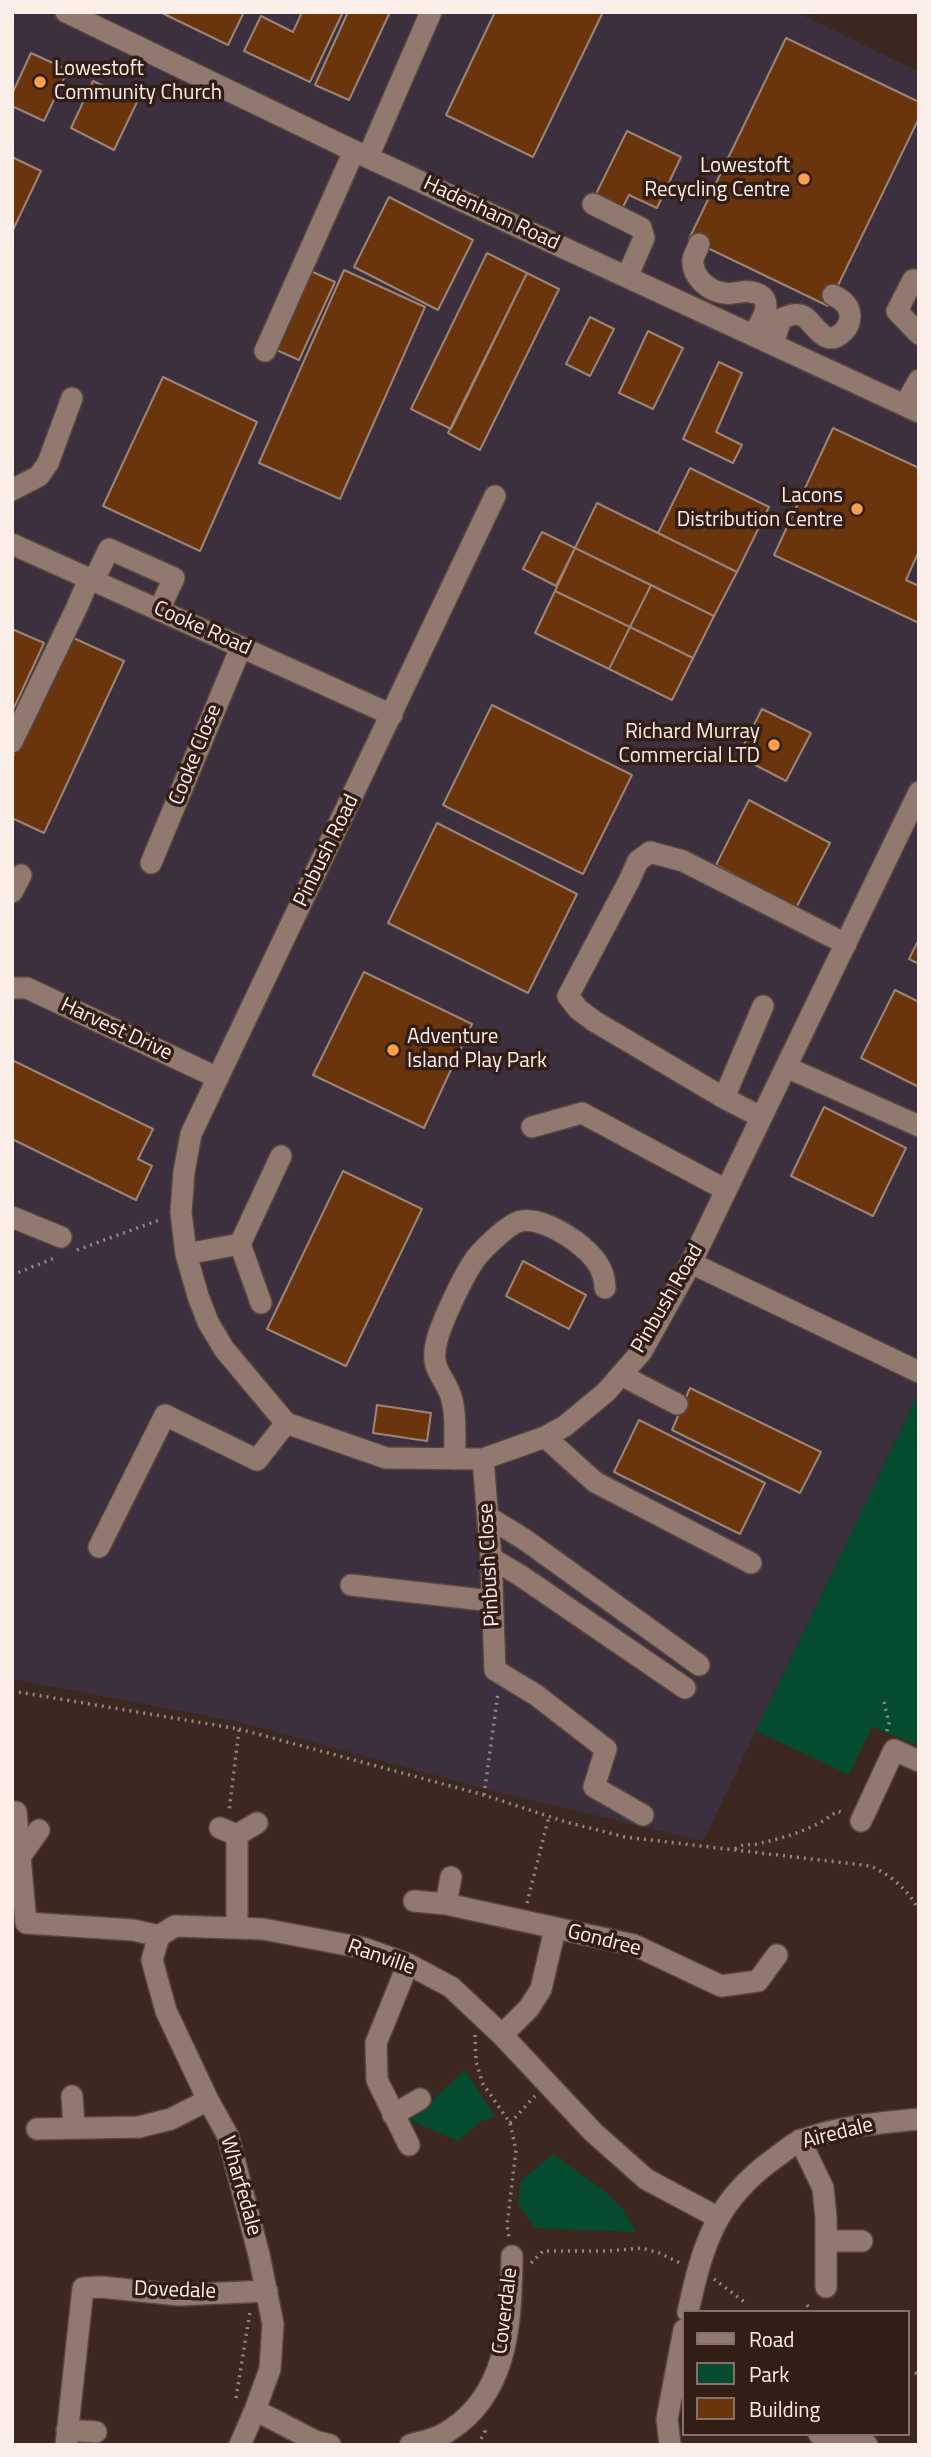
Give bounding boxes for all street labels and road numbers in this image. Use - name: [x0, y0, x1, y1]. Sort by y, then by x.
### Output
- street label: Hadenham Road: [419, 171, 563, 257]
- street label: Cooke Road: [149, 596, 255, 662]
- street label: Cooke Close: [164, 701, 228, 809]
- street label: Pinbush Road: [289, 791, 365, 911]
- street label: Harvest Drive: [56, 993, 176, 1067]
- street label: Pinbush Road: [627, 1240, 709, 1358]
- street label: Pinbush Close: [474, 1502, 506, 1628]
- street label: Gondree: [565, 1920, 643, 1962]
- street label: Ranville: [344, 1935, 418, 1981]
- street label: Airedale: [800, 2113, 876, 2155]
- street label: Wharfedale: [214, 2133, 266, 2239]
- street label: Coverdale: [488, 2266, 524, 2356]
- street label: Dovedale: [134, 2277, 216, 2305]

